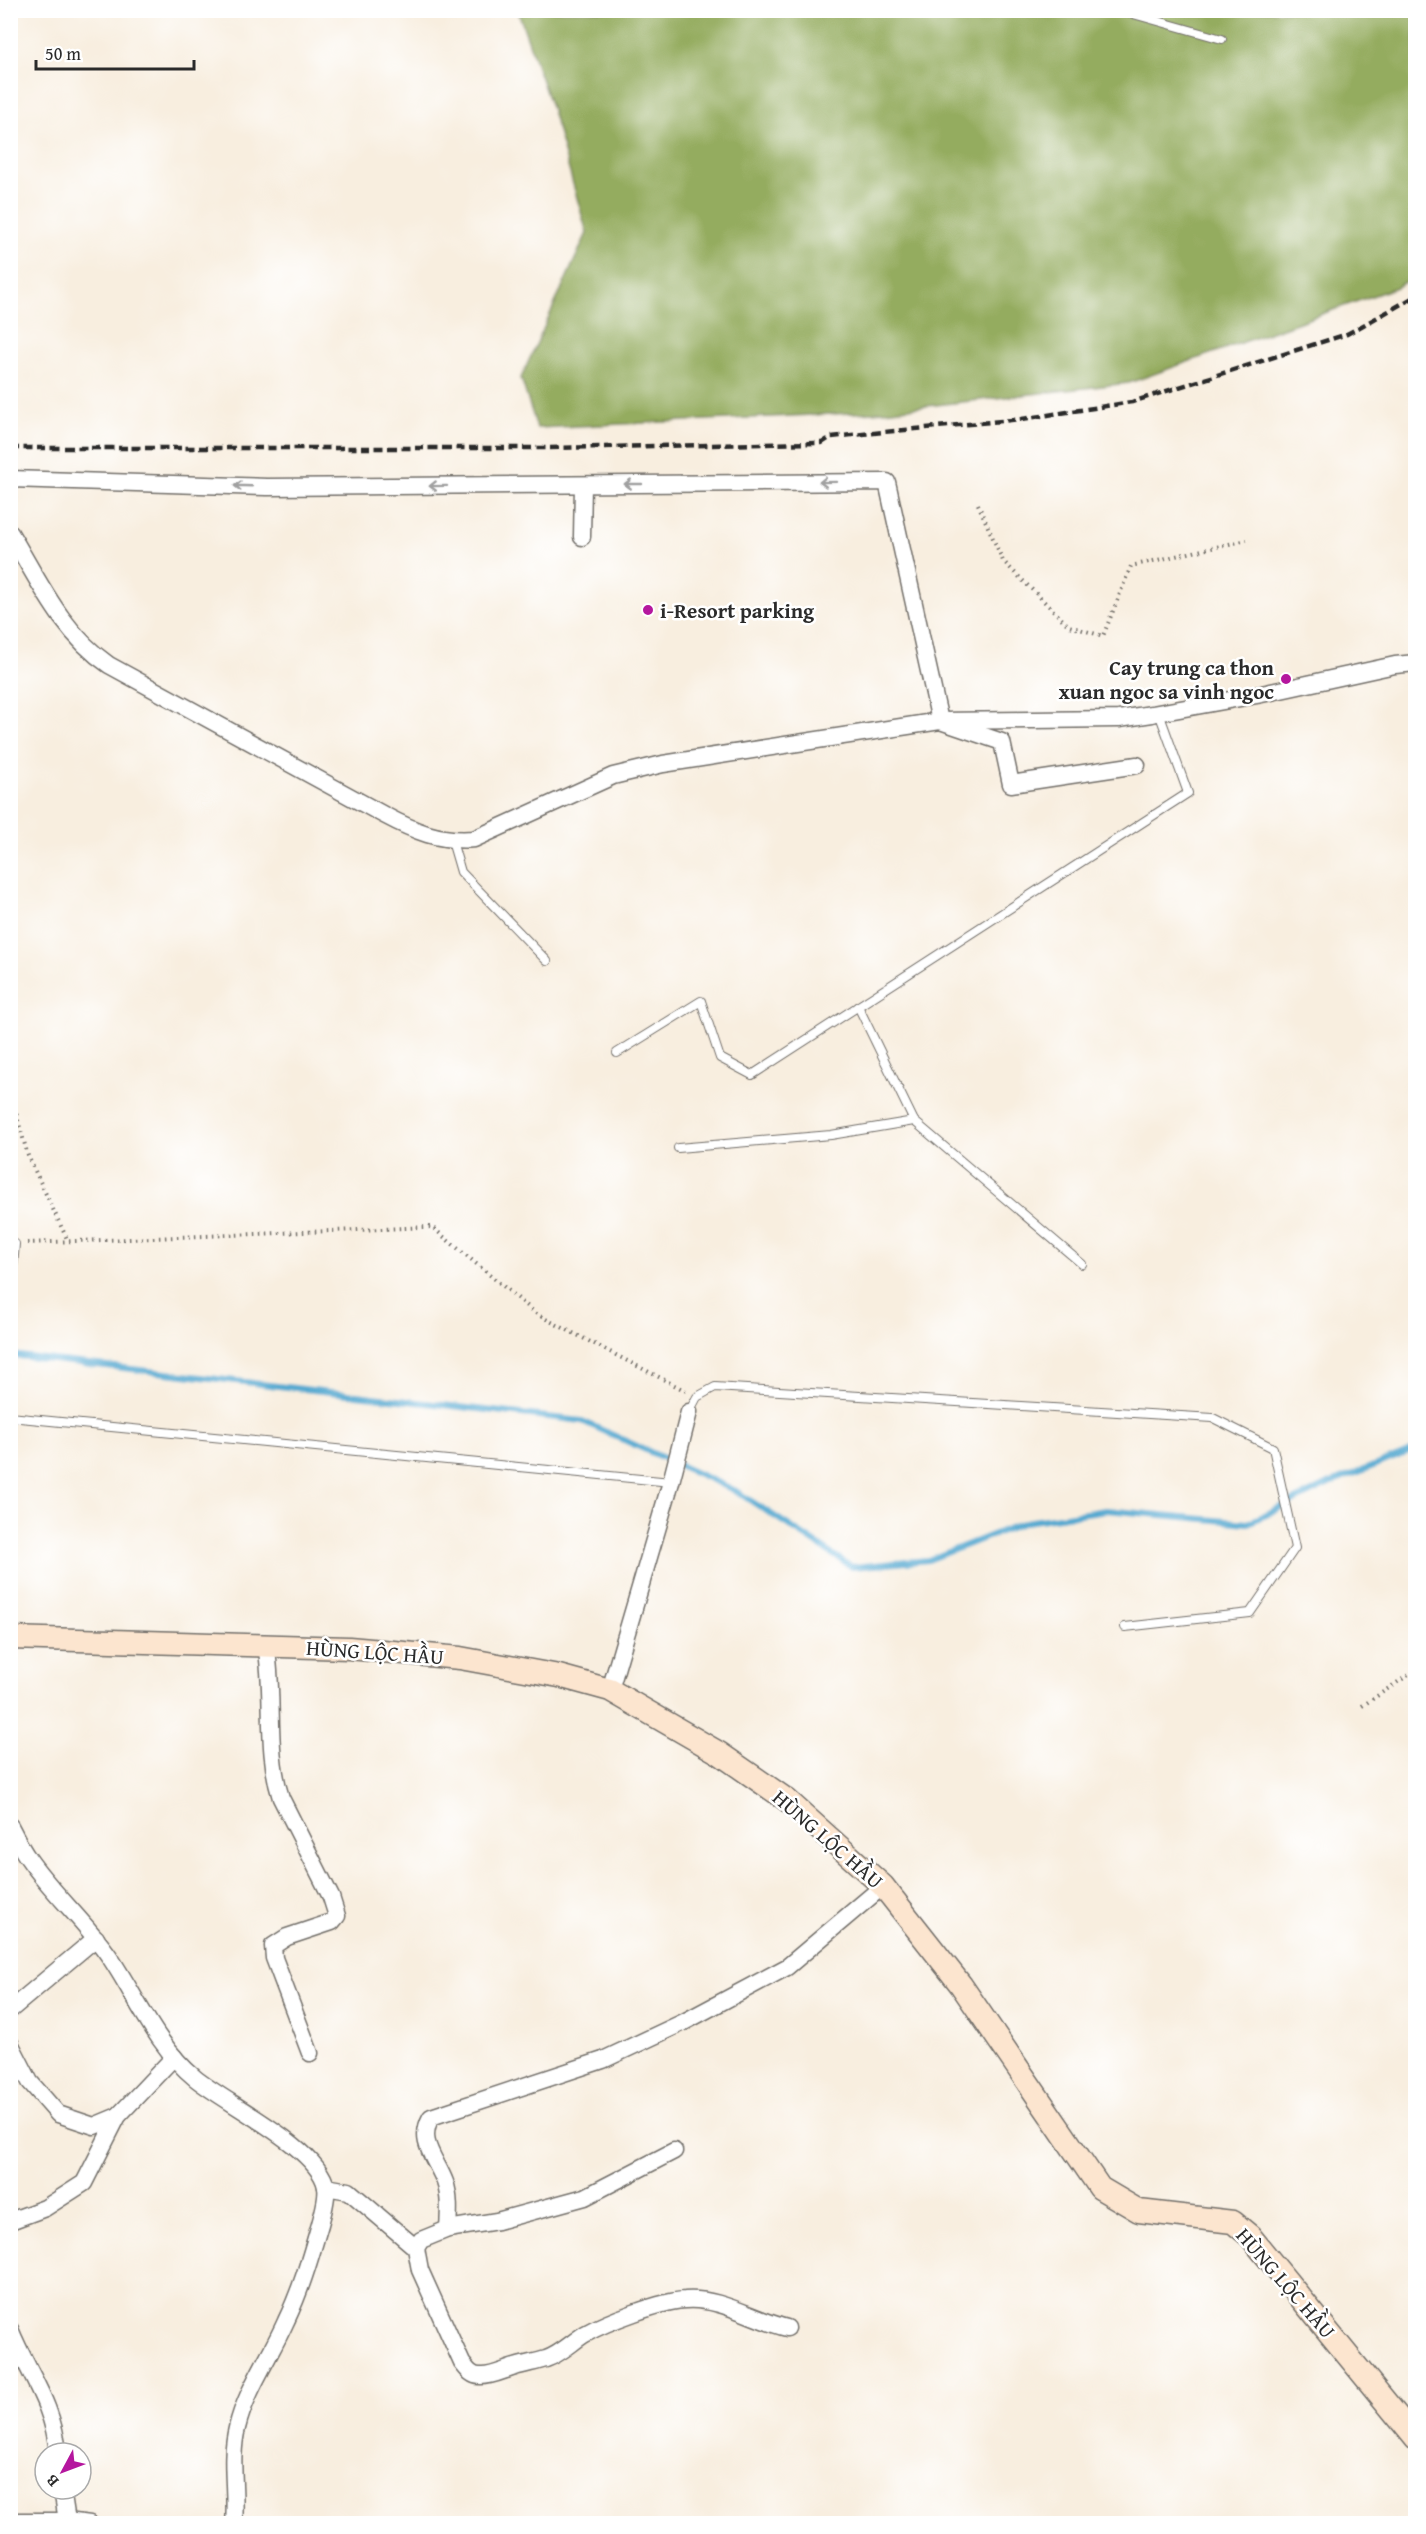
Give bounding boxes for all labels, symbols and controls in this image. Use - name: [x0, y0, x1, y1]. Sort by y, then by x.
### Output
- scale bar: [36, 33, 194, 71]
- text: 50 m: [45, 40, 81, 67]
- one-way arrow: [819, 476, 839, 488]
- one-way arrow: [624, 478, 644, 490]
- one-way arrow: [429, 480, 449, 492]
- one-way arrow: [234, 481, 254, 492]
- place label: i-Resort parking: [660, 595, 815, 626]
- marker: i-Resort parking: [641, 603, 655, 617]
- place label: Cay trung ca thon xuan ngoc sa vinh ngoc: [1059, 652, 1275, 707]
- marker: Cay trung ca thon xuan ngoc sa vinh ngoc: [1279, 672, 1293, 686]
- street label: HÙNG LỘC HẦU: [305, 1632, 445, 1672]
- street label: HÙNG LỘC HẦU: [766, 1782, 890, 1896]
- street label: HÙNG LỘC HẦU: [1229, 2221, 1343, 2345]
- north arrow: [33, 2441, 93, 2501]
- text: B: [39, 2469, 64, 2492]

